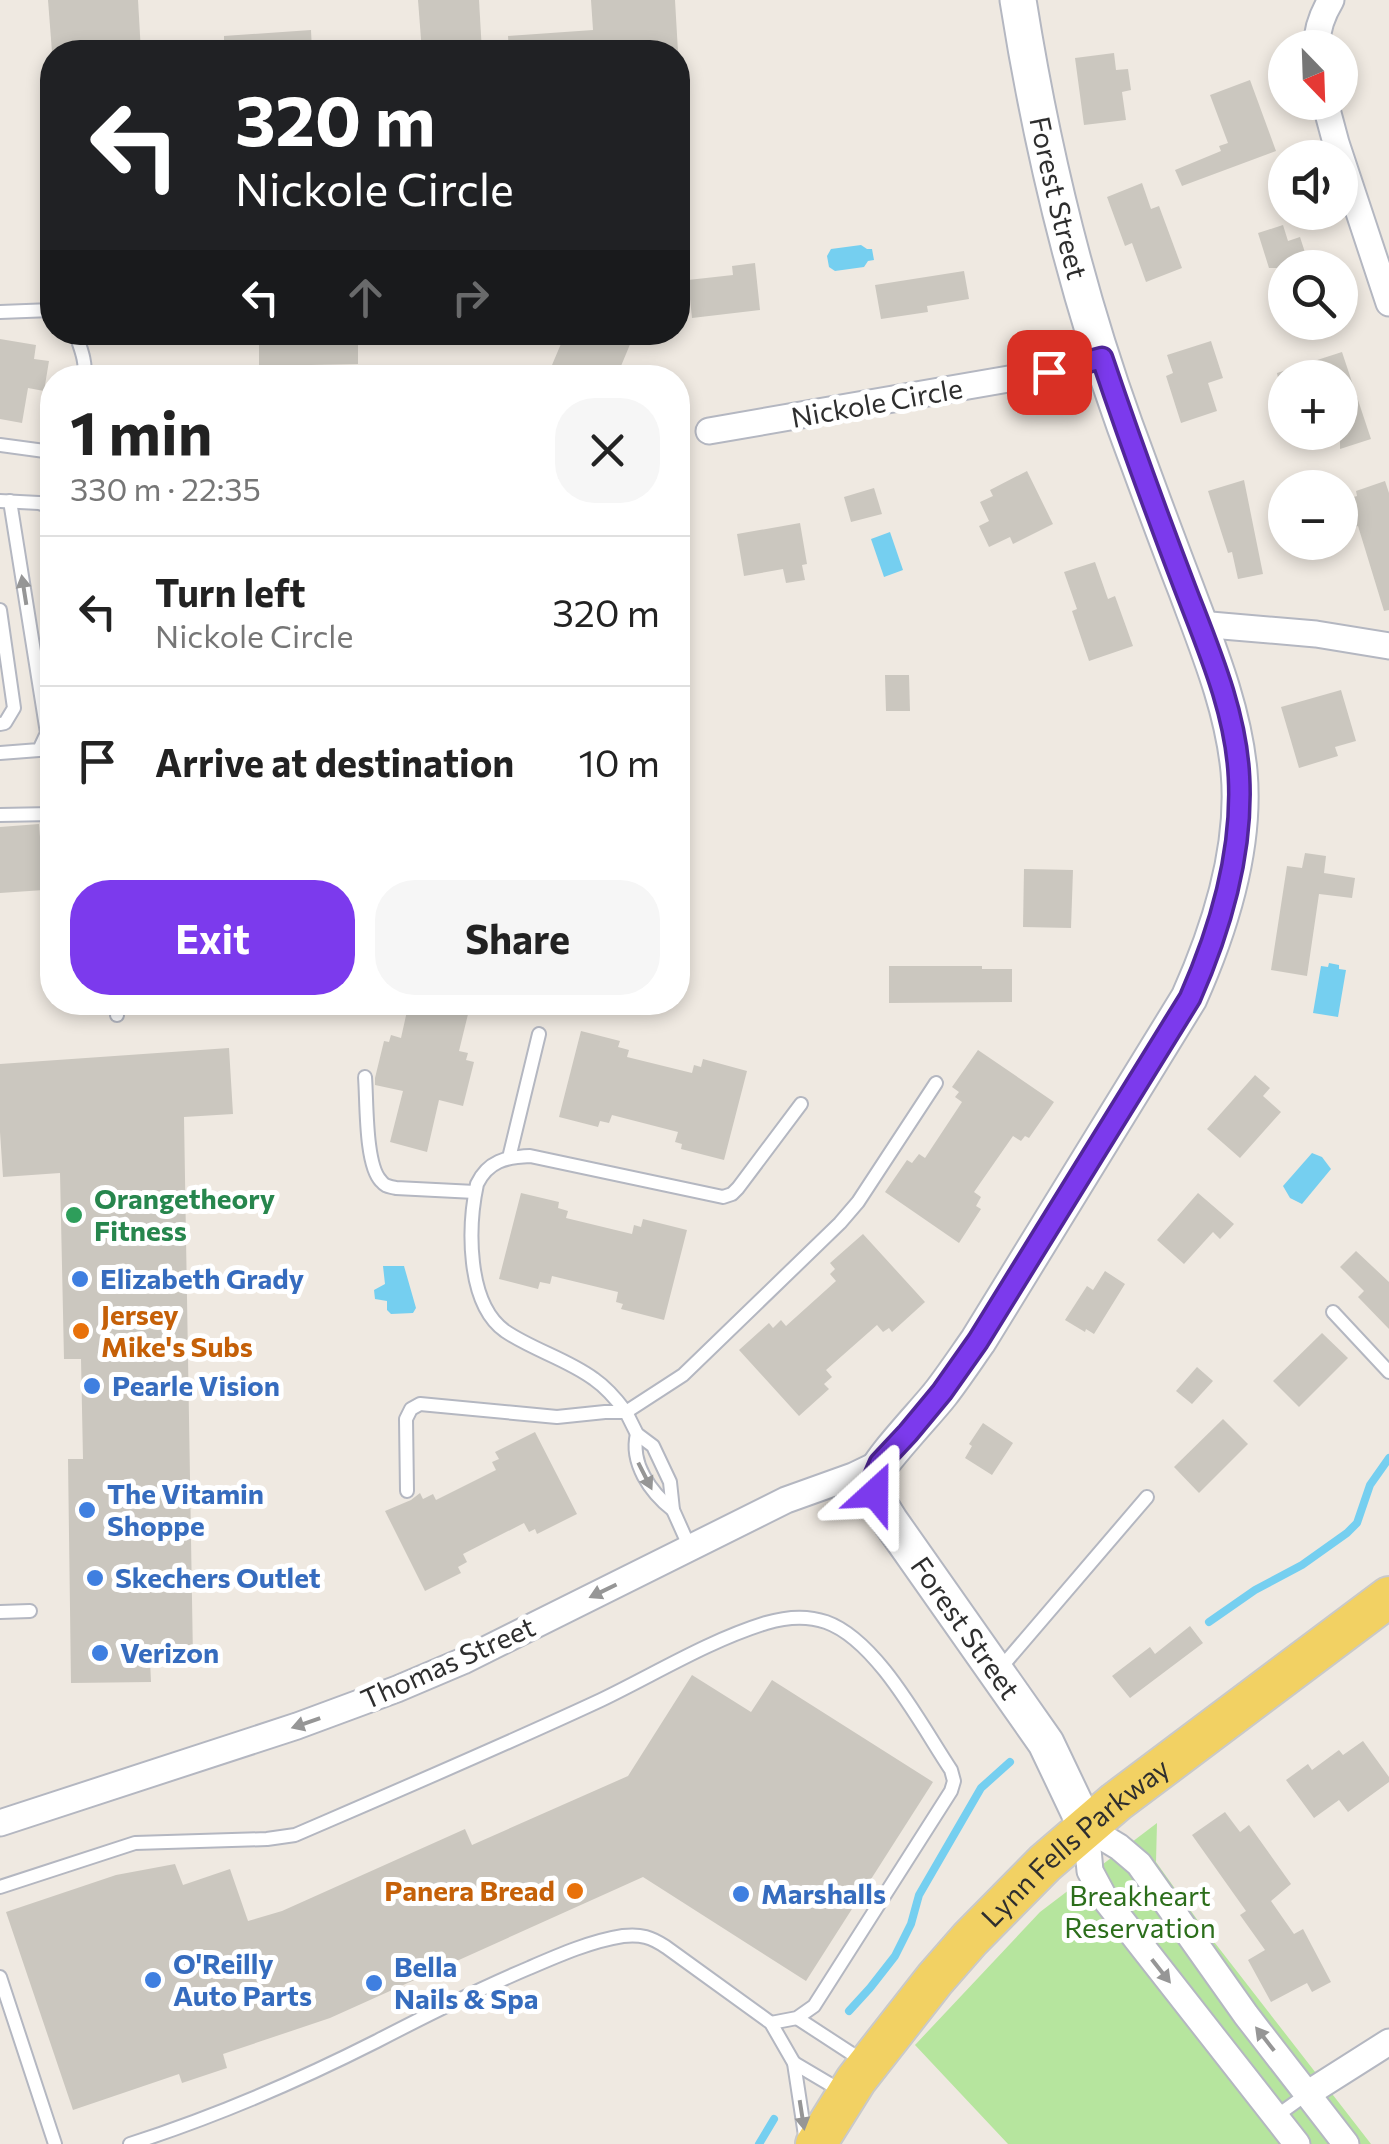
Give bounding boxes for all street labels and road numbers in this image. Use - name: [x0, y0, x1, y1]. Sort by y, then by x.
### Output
- street label: Forest Street: [1023, 113, 1095, 283]
- street label: Nickole Circle: [788, 370, 965, 434]
- street label: Forest Street: [904, 1550, 1028, 1705]
- street label: Thomas Street: [355, 1609, 540, 1716]
- street label: Lynn Fells Parkway: [974, 1750, 1176, 1934]

